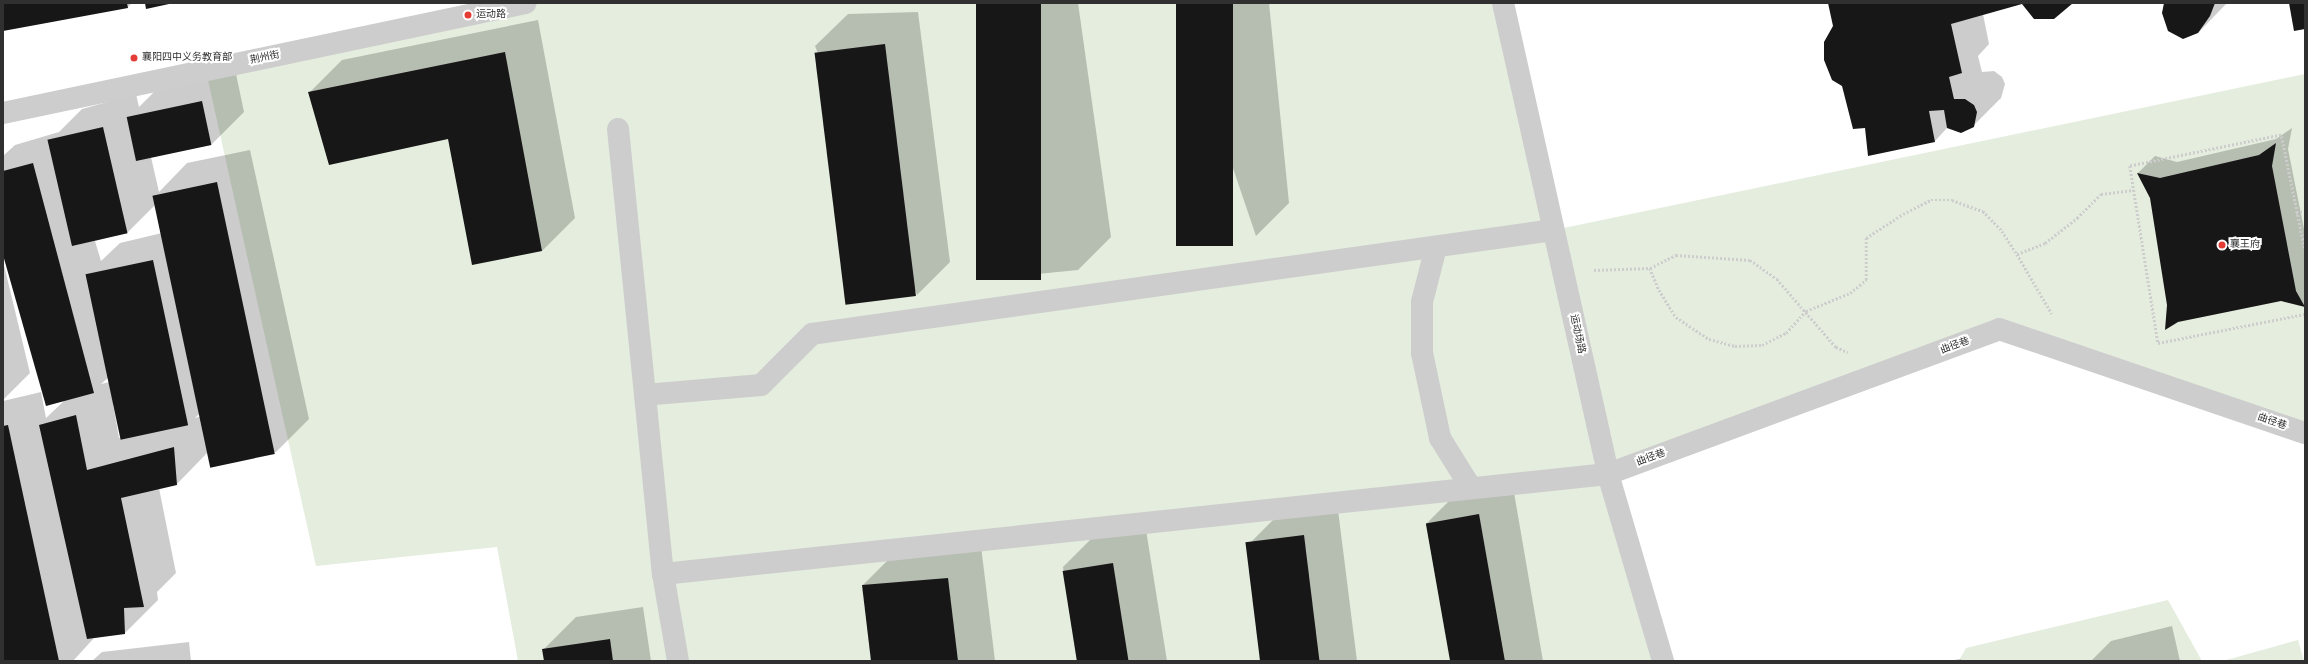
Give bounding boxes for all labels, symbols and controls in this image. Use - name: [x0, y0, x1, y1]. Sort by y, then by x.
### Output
- place label: 运动路: [476, 9, 506, 21]
- marker: 运动路: [463, 10, 473, 20]
- street label: 荆州街: [249, 49, 281, 67]
- place label: 襄阳四中义务教育部: [142, 52, 232, 64]
- marker: 襄阳四中义务教育部: [129, 53, 139, 63]
- place label: 襄王府: [2230, 239, 2260, 251]
- marker: 襄王府: [2217, 240, 2227, 250]
- street label: 运动场路: [1567, 313, 1587, 355]
- street label: 曲径巷: [1939, 335, 1971, 357]
- street label: 曲径巷: [2256, 411, 2288, 433]
- street label: 曲径巷: [1635, 447, 1667, 469]

